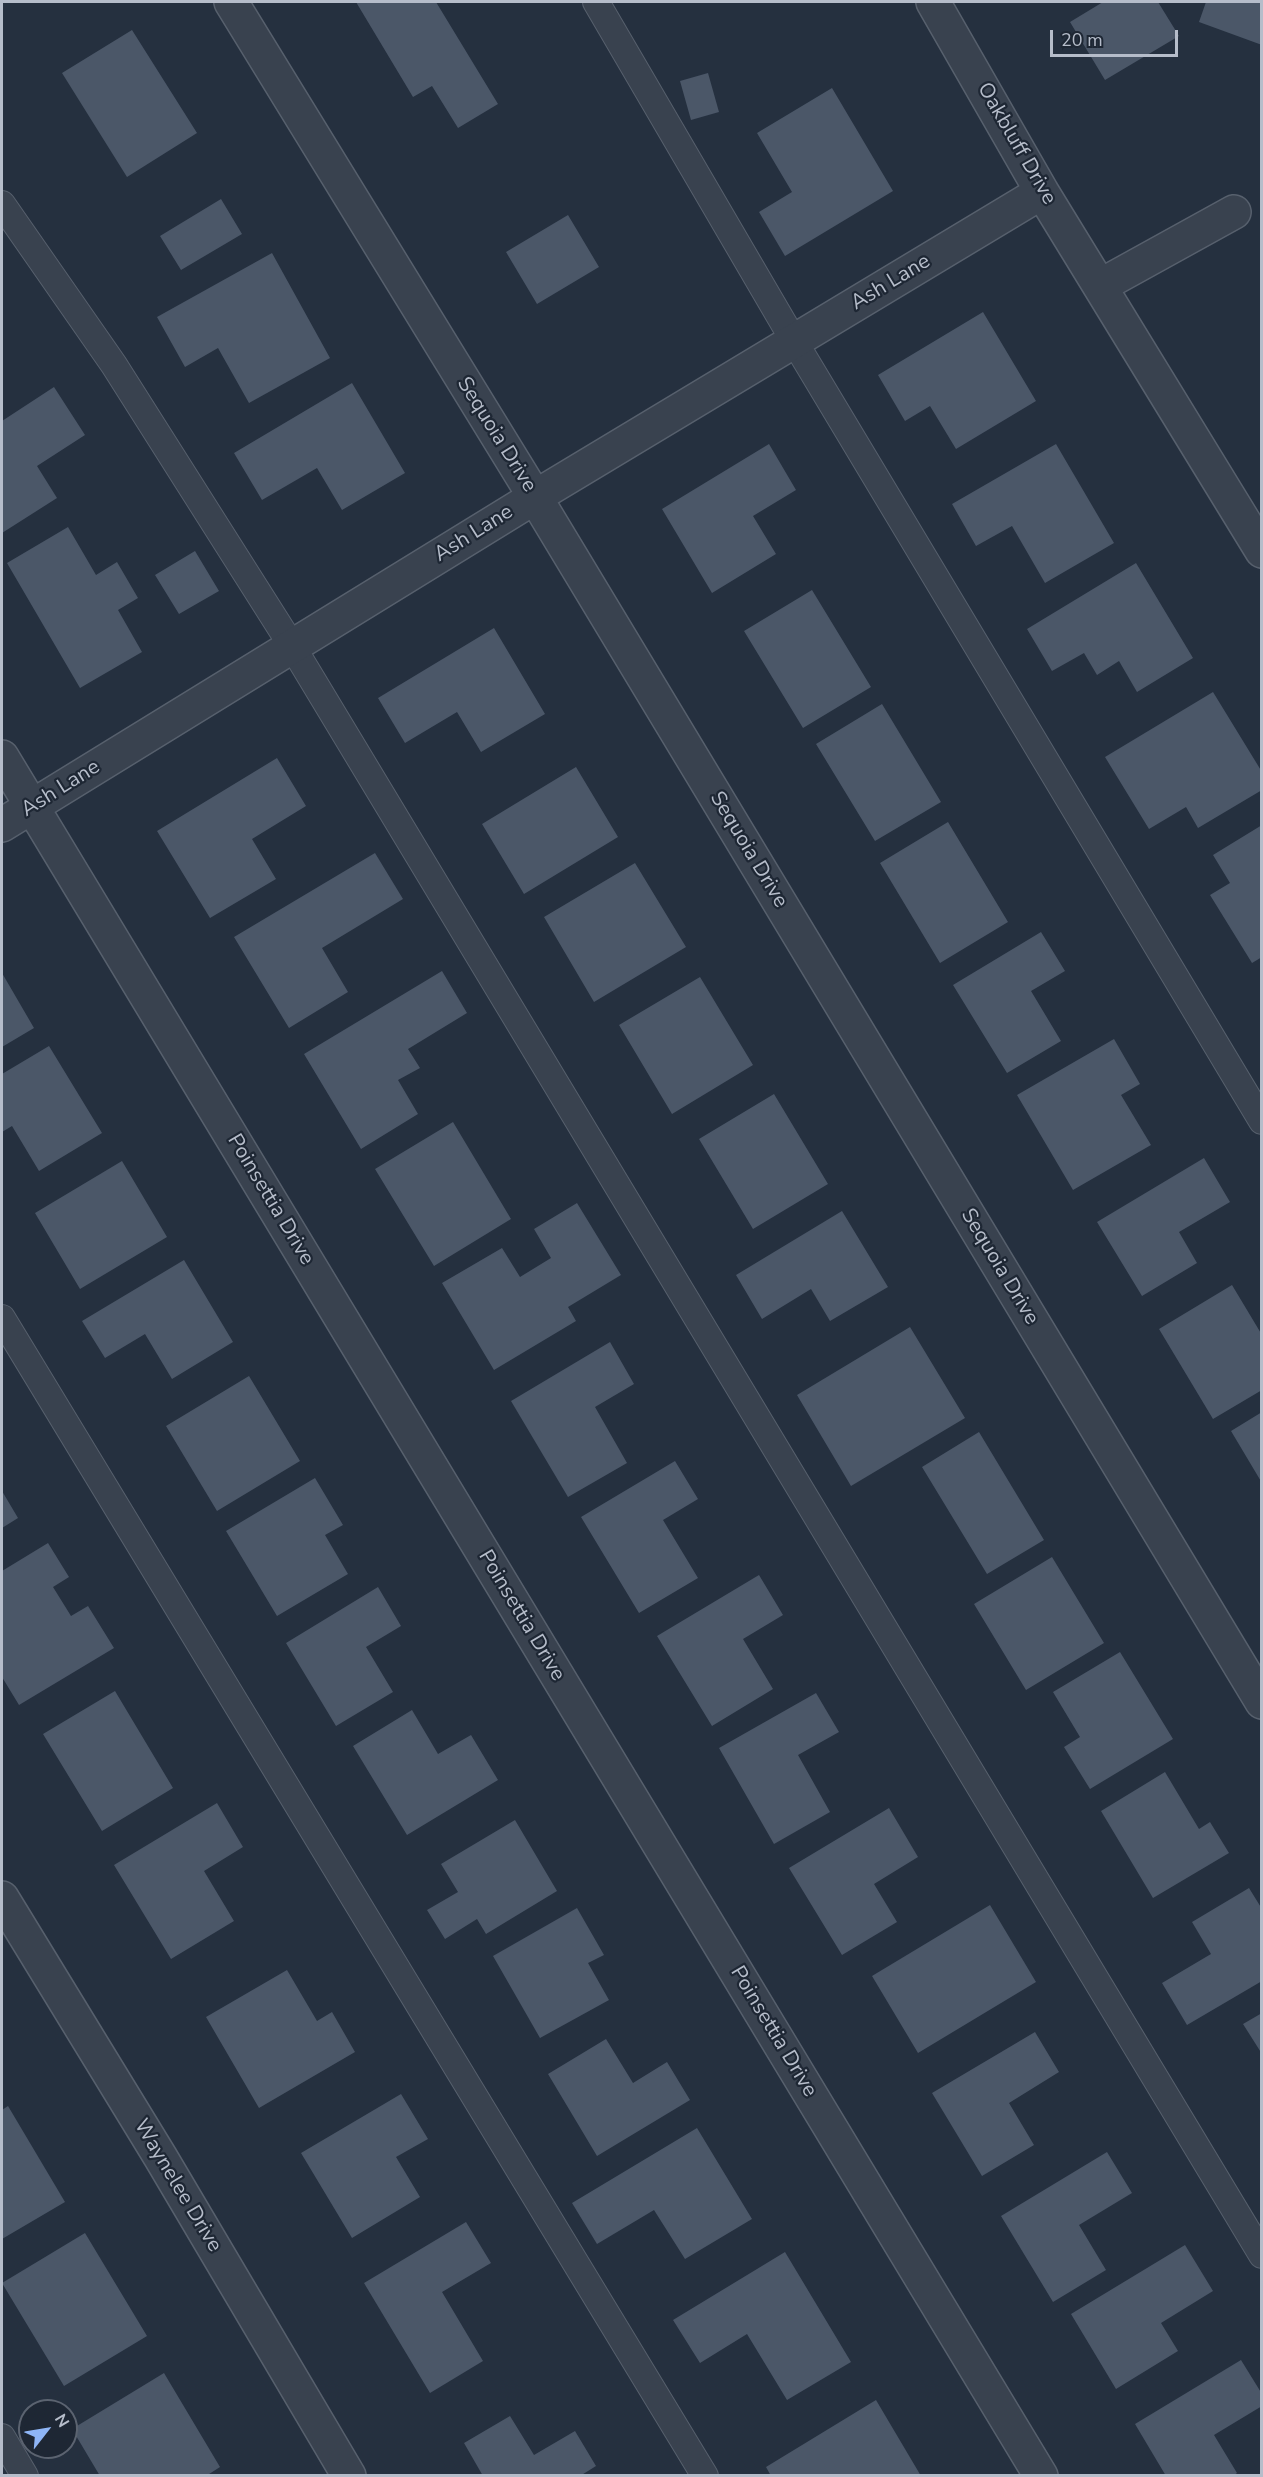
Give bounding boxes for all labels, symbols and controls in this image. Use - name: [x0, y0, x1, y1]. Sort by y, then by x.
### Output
- scale bar: [1053, 18, 1180, 56]
- text: 20 m: [1061, 28, 1103, 52]
- street label: Oakbluff Drive: [971, 78, 1061, 210]
- street label: Ash Lane: [847, 249, 935, 317]
- street label: Sequoia Drive: [451, 373, 541, 497]
- street label: Ash Lane: [430, 500, 518, 568]
- street label: Ash Lane: [17, 755, 105, 823]
- street label: Sequoia Drive: [703, 787, 793, 913]
- street label: Poinsettia Drive: [221, 1130, 319, 1270]
- street label: Sequoia Drive: [954, 1204, 1044, 1330]
- street label: Poinsettia Drive: [472, 1546, 570, 1686]
- street label: Poinsettia Drive: [724, 1962, 822, 2102]
- street label: Waynelee Drive: [127, 2115, 227, 2257]
- north arrow: [18, 2399, 78, 2459]
- text: N: [49, 2410, 74, 2432]

